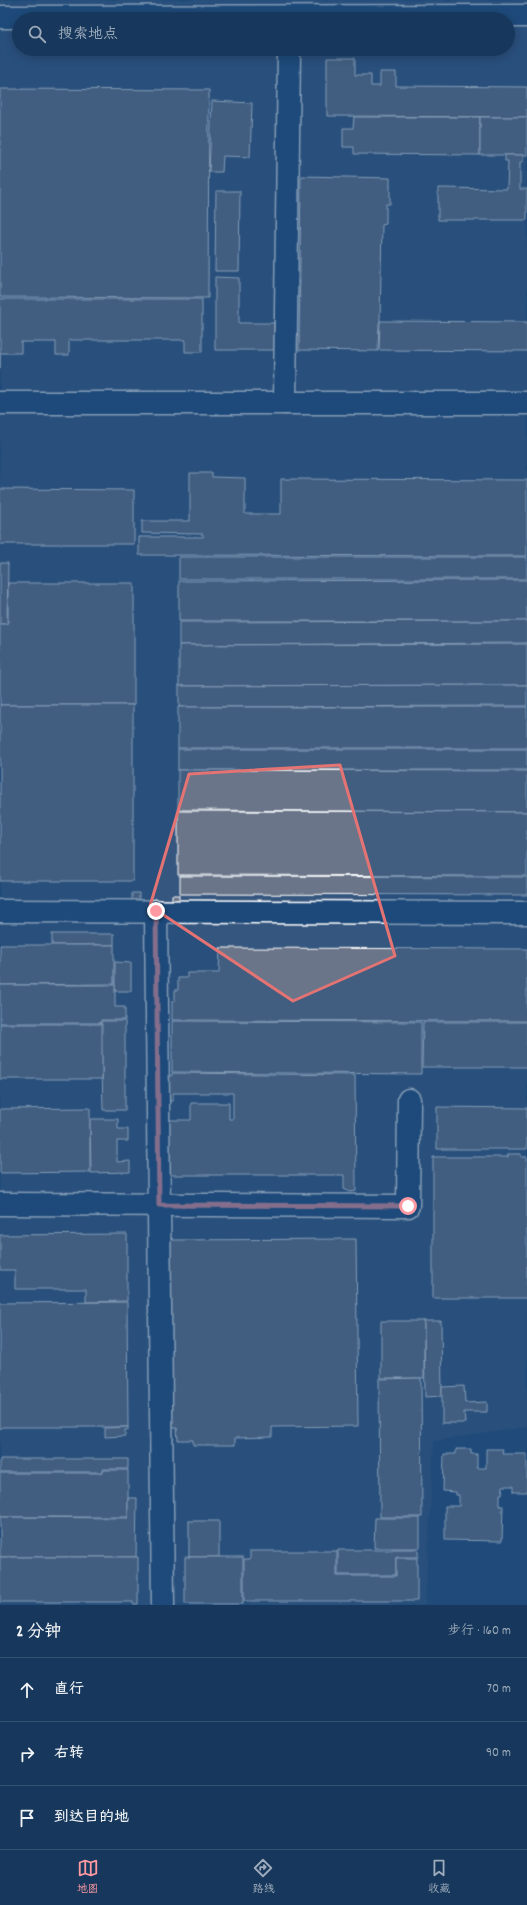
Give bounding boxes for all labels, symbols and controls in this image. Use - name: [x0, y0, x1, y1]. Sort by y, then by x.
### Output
- search box: [12, 12, 515, 56]
- icon: search: [26, 23, 48, 45]
- text: 搜索地点: [58, 24, 118, 46]
- route end: [147, 902, 165, 920]
- route start: [399, 1197, 417, 1215]
- text: 2 分钟: [16, 1621, 61, 1645]
- text: 步行 · 160 m: [448, 1622, 511, 1641]
- icon: ahead: [16, 1679, 38, 1701]
- text: 直行: [54, 1679, 84, 1701]
- text: 70 m: [487, 1680, 511, 1699]
- icon: right: [16, 1743, 38, 1765]
- text: 右转: [54, 1743, 84, 1765]
- text: 90 m: [486, 1744, 511, 1763]
- icon: arrive: [16, 1807, 38, 1829]
- text: 到达目的地: [54, 1807, 129, 1829]
- tab: 地图: [77, 1857, 99, 1898]
- tab: 路线: [252, 1857, 274, 1898]
- tab: 收藏: [428, 1857, 450, 1898]

